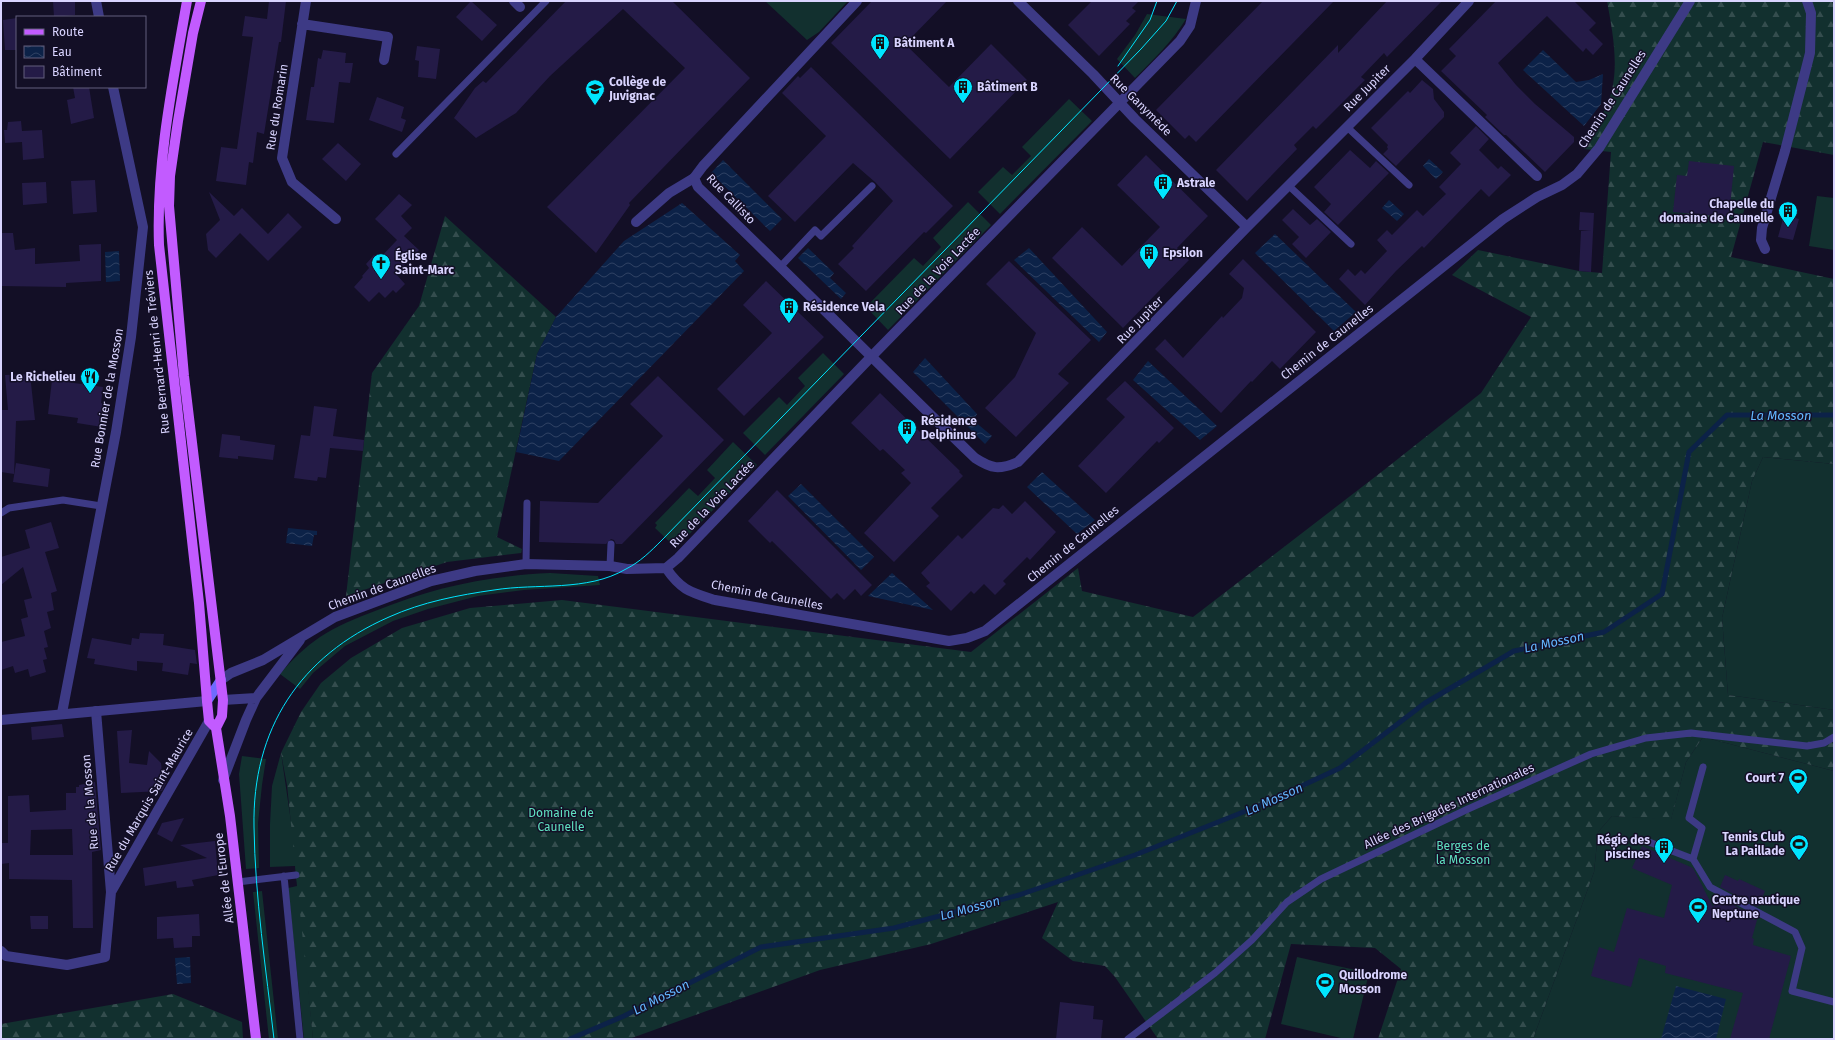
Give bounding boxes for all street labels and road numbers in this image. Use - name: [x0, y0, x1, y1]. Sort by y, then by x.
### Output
- street label: Chemin de Caunelles: [1575, 47, 1649, 151]
- street label: Rue Jupiter: [1341, 61, 1394, 114]
- street label: Rue du Romarin: [263, 63, 291, 151]
- street label: Rue Ganymède: [1107, 71, 1175, 139]
- street label: Rue Callisto: [704, 171, 758, 227]
- street label: Rue de la Voie Lactée: [893, 224, 983, 318]
- street label: Rue Bernard-Henri de Tréviers: [141, 269, 173, 435]
- street label: Rue Jupiter: [1114, 293, 1166, 347]
- street label: Chemin de Caunelles: [1278, 301, 1376, 383]
- street label: Rue Bonnier de la Mosson: [88, 327, 126, 469]
- street label: Rue de la Voie Lactée: [667, 457, 757, 551]
- street label: Chemin de Caunelles: [1024, 503, 1122, 585]
- street label: Chemin de Caunelles: [326, 561, 438, 613]
- street label: Chemin de Caunelles: [710, 577, 825, 613]
- street label: Rue du Marquis Saint-Maurice: [102, 726, 196, 874]
- street label: Rue de la Mosson: [79, 754, 101, 850]
- street label: Allée des Brigades Internationales: [1362, 760, 1537, 852]
- street label: Allée de l'Europe: [211, 832, 237, 924]

